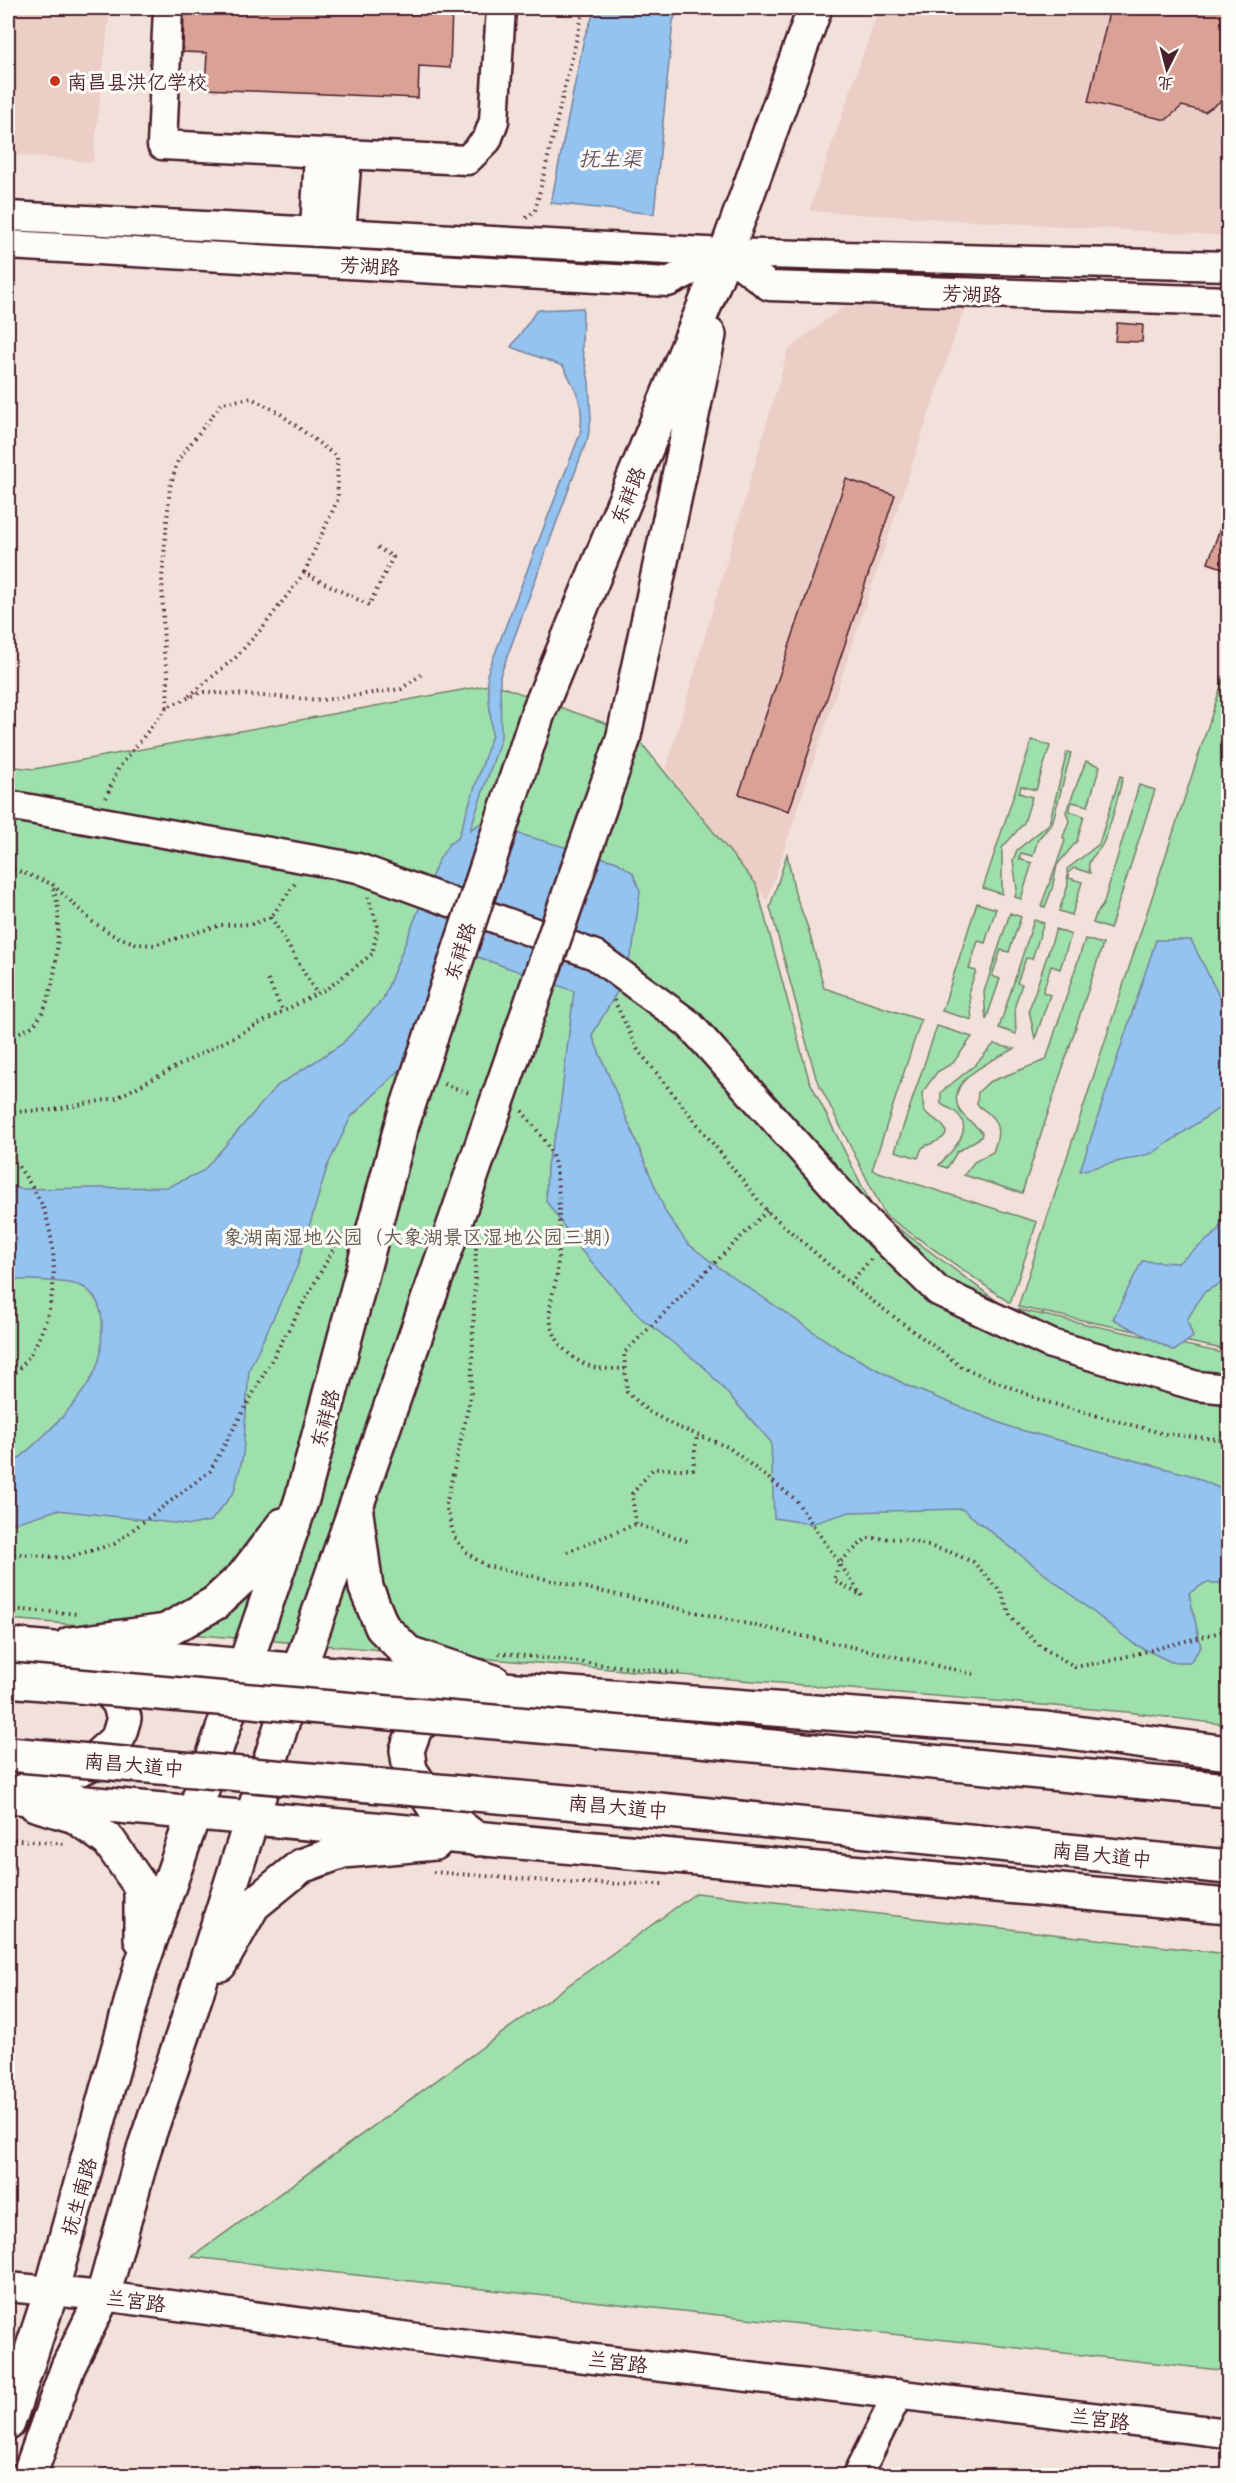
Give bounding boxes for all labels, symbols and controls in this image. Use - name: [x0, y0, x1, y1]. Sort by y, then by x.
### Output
- north arrow: [1137, 39, 1197, 99]
- place label: 南昌县洪亿学校: [67, 66, 207, 96]
- text: 北: [1156, 72, 1175, 98]
- marker: 南昌县洪亿学校: [48, 74, 62, 88]
- water label: 抚生渠: [579, 141, 643, 173]
- street label: 芳湖路: [339, 248, 402, 282]
- street label: 芳湖路: [941, 277, 1004, 309]
- street label: 东祥路: [602, 461, 653, 528]
- street label: 东祥路: [435, 917, 483, 984]
- park label: 象湖南湿地公园（大象湖景区湿地公园三期）: [223, 1221, 623, 1251]
- street label: 东祥路: [302, 1384, 347, 1451]
- street label: 南昌大道中: [83, 1745, 185, 1783]
- street label: 南昌大道中: [567, 1787, 669, 1825]
- street label: 南昌大道中: [1051, 1834, 1153, 1874]
- street label: 抚生南路: [53, 2152, 104, 2239]
- street label: 兰宫路: [104, 2281, 169, 2319]
- street label: 兰宫路: [586, 2342, 651, 2380]
- street label: 兰宫路: [1068, 2399, 1133, 2437]

